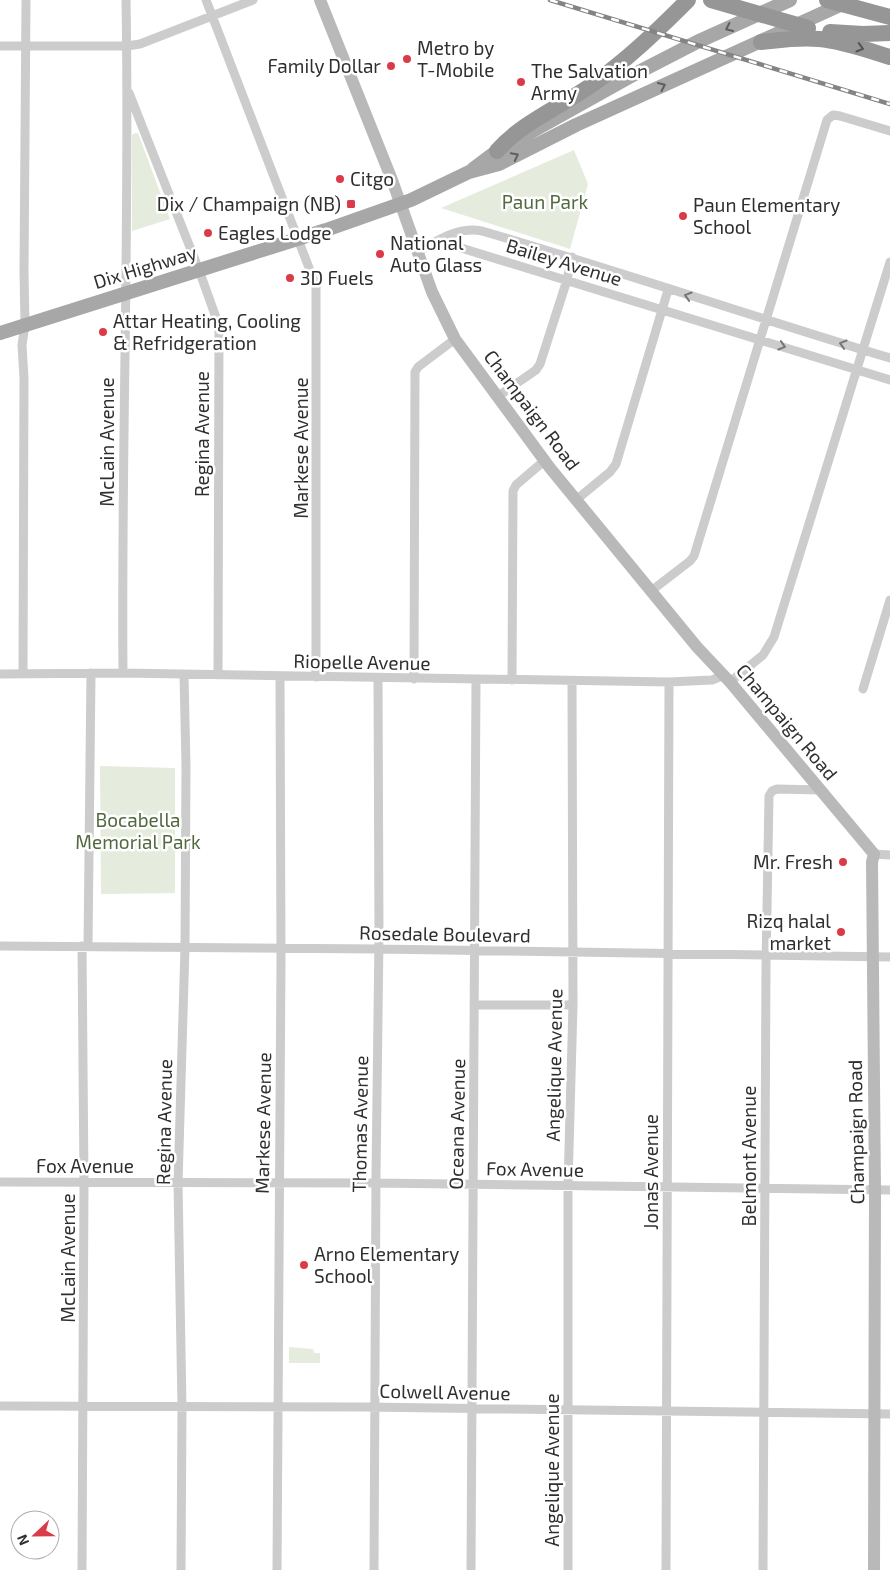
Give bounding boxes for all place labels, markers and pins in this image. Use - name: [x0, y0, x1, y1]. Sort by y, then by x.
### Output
- place label: Metro by T-Mobile: [417, 36, 494, 81]
- marker: Metro by T-Mobile: [401, 53, 413, 65]
- place label: Family Dollar: [268, 54, 381, 77]
- place label: The Salvation Army: [531, 59, 648, 104]
- marker: Family Dollar: [385, 60, 397, 72]
- marker: The Salvation Army: [515, 76, 527, 88]
- place label: Citgo: [350, 167, 394, 190]
- marker: Citgo: [334, 173, 346, 185]
- place label: Dix / Champaign (NB): [157, 192, 341, 215]
- place label: Paun Elementary School: [693, 193, 840, 238]
- marker: Dix / Champaign (NB): [345, 198, 357, 210]
- marker: Paun Elementary School: [677, 210, 689, 222]
- place label: Eagles Lodge: [218, 221, 332, 244]
- marker: Eagles Lodge: [202, 227, 214, 239]
- place label: National Auto Glass: [390, 231, 482, 276]
- marker: National Auto Glass: [374, 248, 386, 260]
- place label: 3D Fuels: [300, 266, 374, 289]
- marker: 3D Fuels: [284, 272, 296, 284]
- place label: Attar Heating, Cooling & Refridgeration: [113, 309, 301, 354]
- marker: Attar Heating, Cooling & Refridgeration: [97, 326, 109, 338]
- place label: Mr. Fresh: [753, 850, 833, 873]
- marker: Mr. Fresh: [837, 856, 849, 868]
- place label: Rizq halal market: [747, 909, 831, 954]
- marker: Rizq halal market: [835, 926, 847, 938]
- place label: Arno Elementary School: [314, 1242, 459, 1287]
- marker: Arno Elementary School: [298, 1259, 310, 1271]

